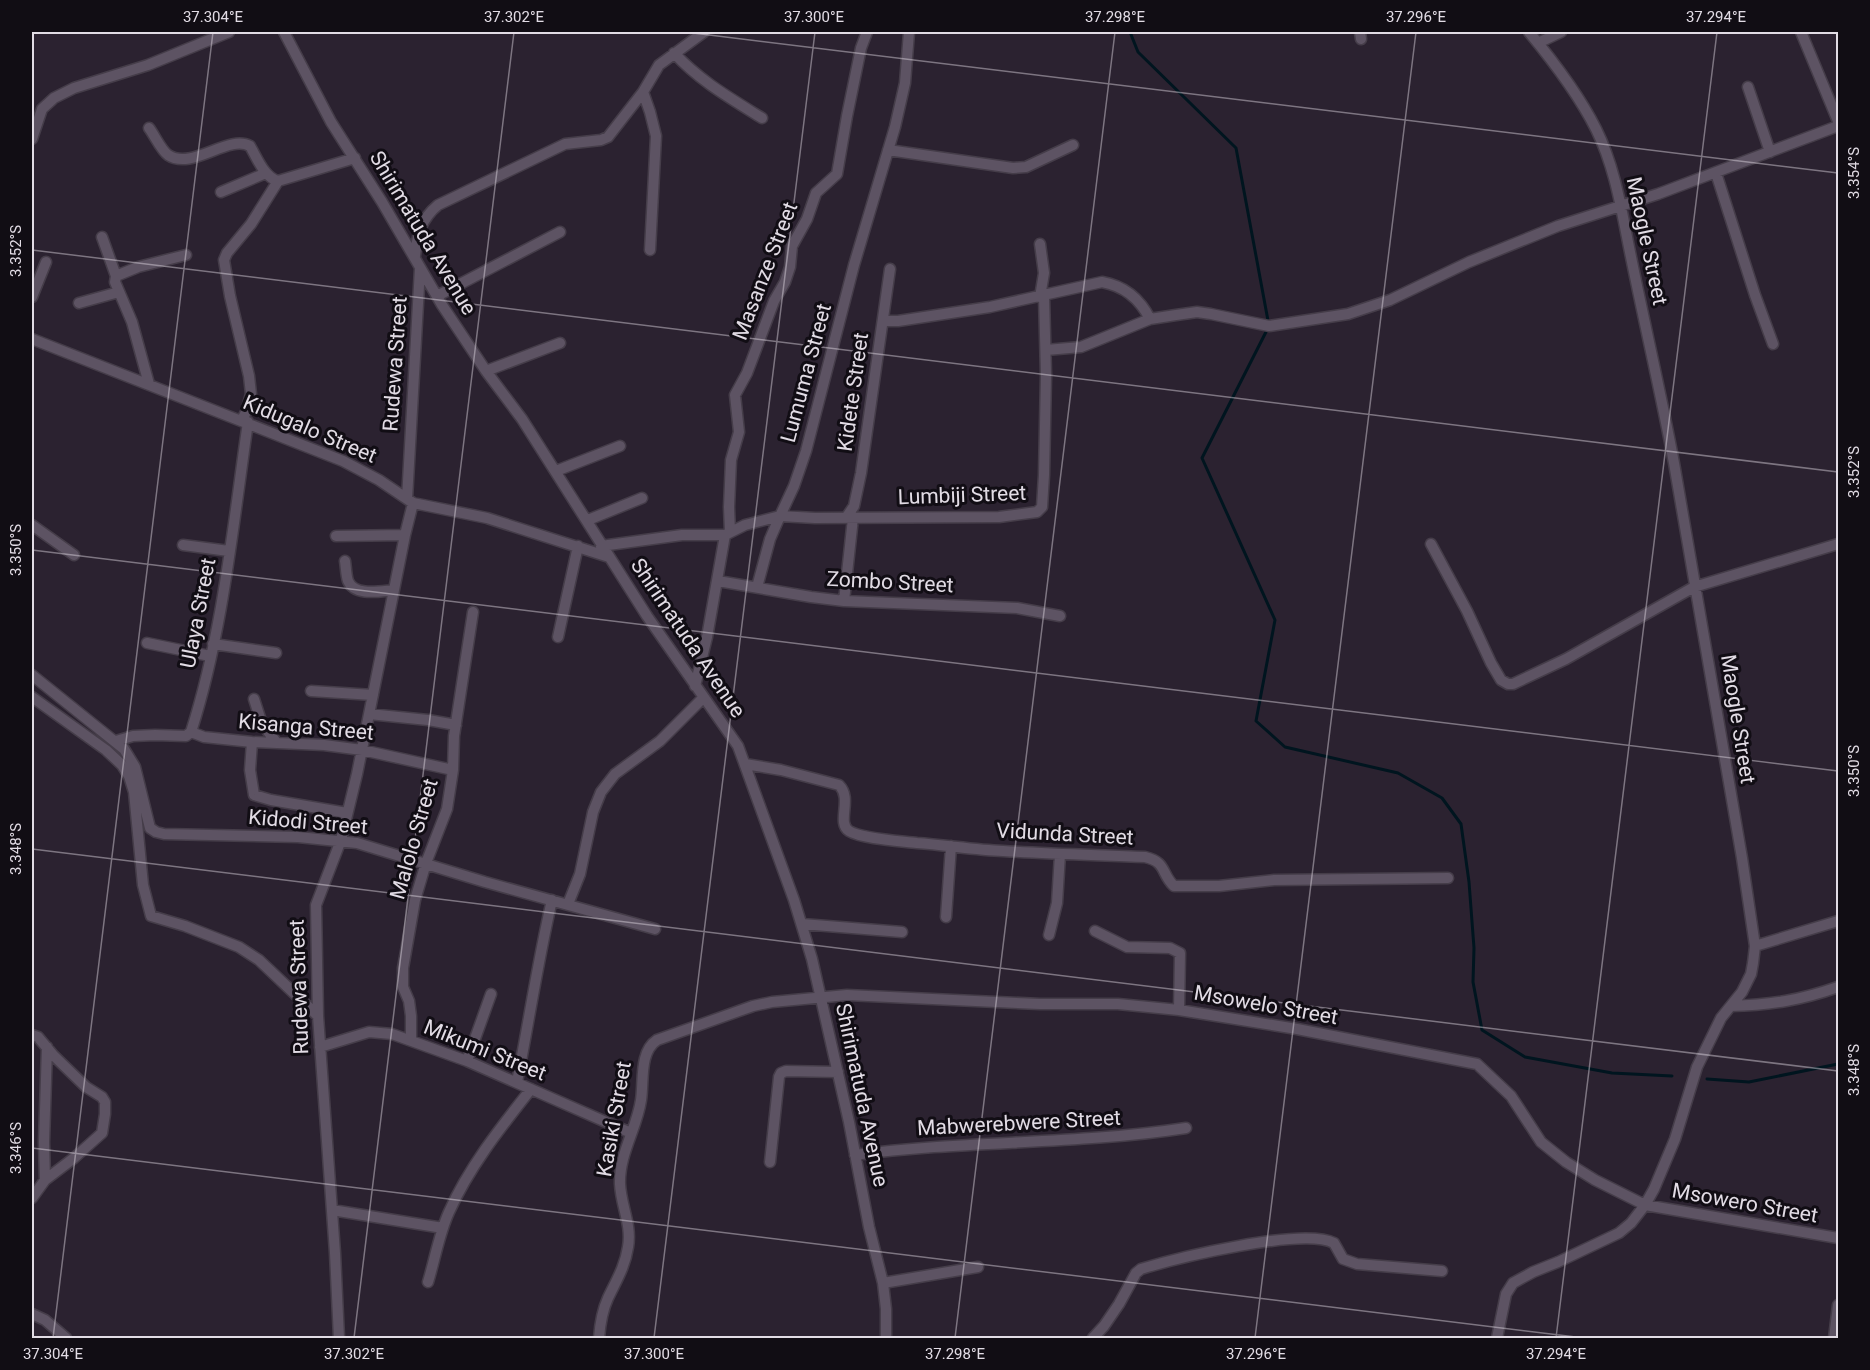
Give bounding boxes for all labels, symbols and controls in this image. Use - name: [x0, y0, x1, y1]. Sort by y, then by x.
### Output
- text: 37.304°E: [183, 8, 244, 26]
- text: 37.302°E: [484, 8, 545, 26]
- text: 37.300°E: [784, 8, 845, 26]
- text: 37.298°E: [1085, 8, 1146, 26]
- text: 37.296°E: [1386, 8, 1447, 26]
- text: 37.294°E: [1686, 8, 1747, 26]
- street label: Shirimatuda Avenue: [365, 147, 481, 319]
- text: 3.354°S: [1845, 147, 1863, 199]
- street label: Maogle Street: [1622, 175, 1672, 307]
- street label: Masanze Street: [728, 199, 802, 343]
- text: 3.352°S: [7, 225, 25, 277]
- street label: Rudewa Street: [378, 296, 412, 432]
- street label: Lumuma Street: [776, 301, 836, 445]
- street label: Kidete Street: [833, 331, 873, 453]
- street label: Kidugalo Street: [240, 390, 380, 468]
- text: 3.352°S: [1845, 446, 1863, 498]
- street label: Lumbiji Street: [897, 481, 1027, 509]
- text: 3.350°S: [7, 524, 25, 576]
- street label: Shirimatuda Avenue: [626, 554, 750, 722]
- street label: Ulaya Street: [176, 556, 220, 670]
- street label: Zombo Street: [826, 567, 954, 597]
- street label: Maogle Street: [1716, 653, 1760, 785]
- street label: Kisanga Street: [237, 709, 375, 745]
- text: 3.350°S: [1845, 745, 1863, 797]
- street label: Malolo Street: [385, 776, 443, 902]
- street label: Kidodi Street: [247, 805, 369, 839]
- street label: Vidunda Street: [996, 818, 1134, 850]
- text: 3.348°S: [7, 823, 25, 875]
- street label: Rudewa Street: [285, 919, 313, 1055]
- street label: Msowelo Street: [1192, 981, 1340, 1029]
- street label: Shirimatuda Avenue: [831, 1001, 893, 1189]
- street label: Mikumi Street: [420, 1015, 550, 1085]
- text: 3.348°S: [1845, 1044, 1863, 1096]
- street label: Kasiki Street: [592, 1059, 636, 1179]
- street label: Mabwerebwere Street: [917, 1106, 1122, 1140]
- text: 3.346°S: [7, 1122, 25, 1174]
- street label: Msowero Street: [1670, 1178, 1820, 1228]
- text: 37.304°E: [23, 1345, 84, 1363]
- text: 37.302°E: [324, 1345, 385, 1363]
- text: 37.300°E: [624, 1345, 685, 1363]
- text: 37.298°E: [925, 1345, 986, 1363]
- text: 37.296°E: [1226, 1345, 1287, 1363]
- text: 37.294°E: [1526, 1345, 1587, 1363]

